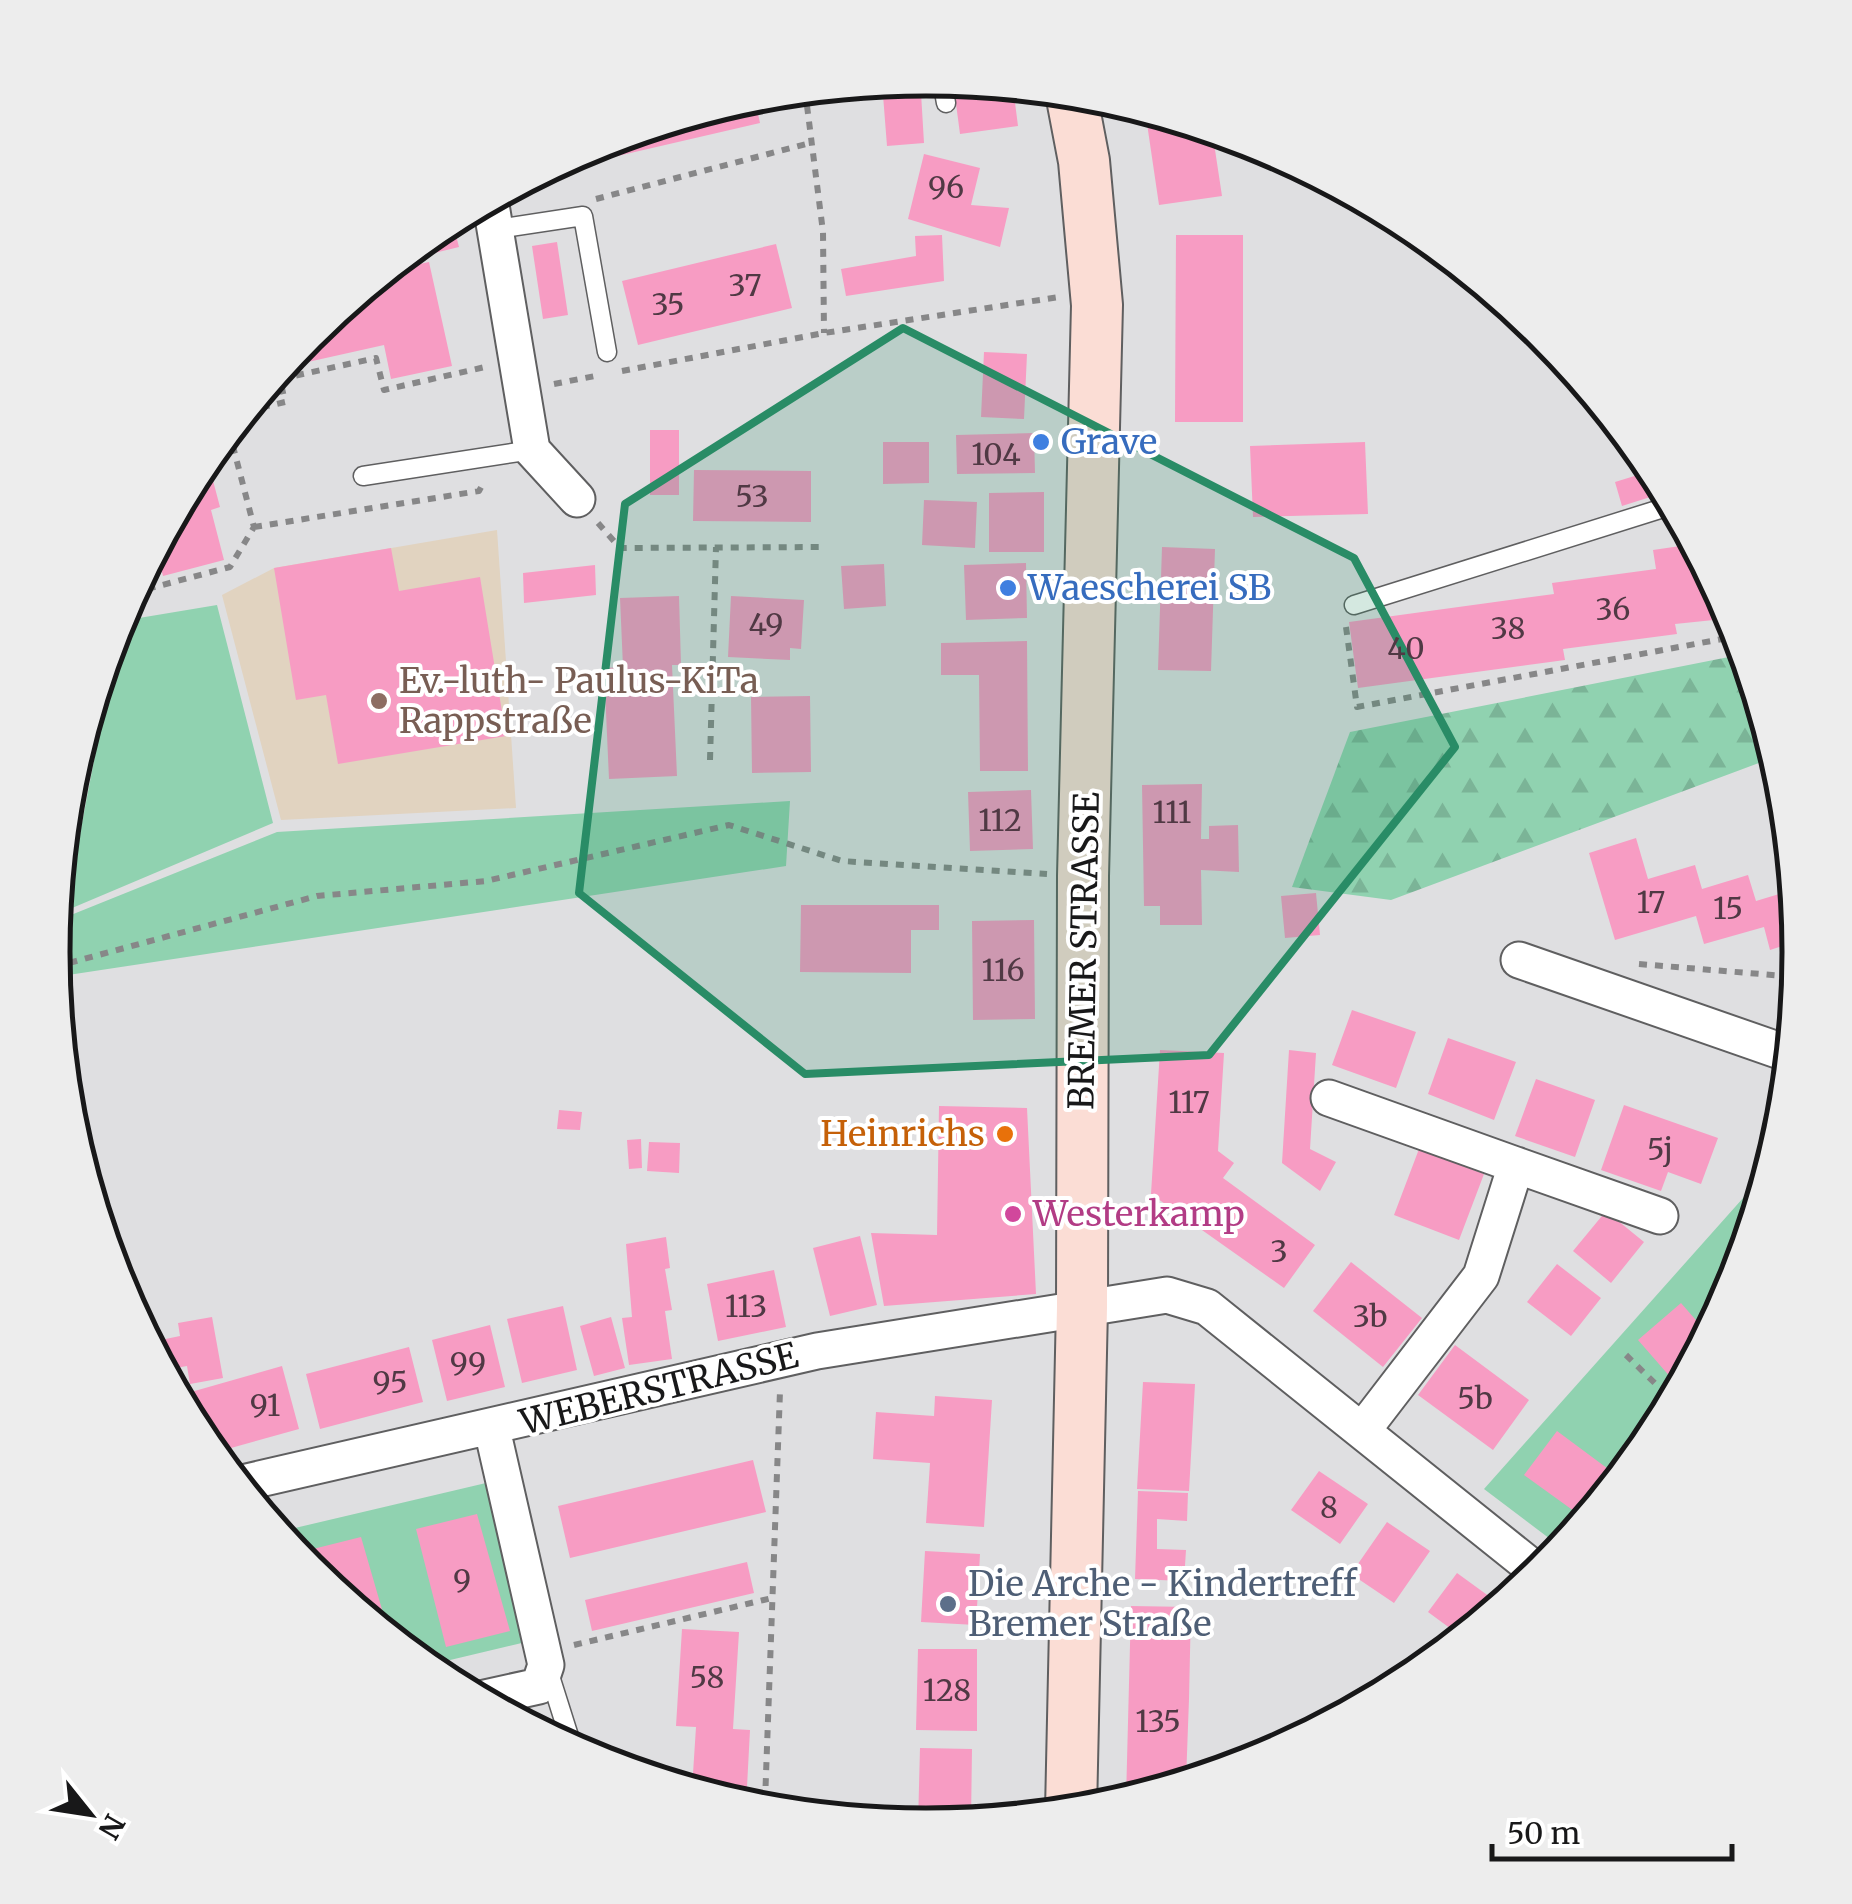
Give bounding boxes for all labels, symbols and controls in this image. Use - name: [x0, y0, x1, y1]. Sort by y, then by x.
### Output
- house number: 96: [928, 168, 964, 206]
- house number: 37: [728, 266, 762, 304]
- house number: 35: [651, 285, 685, 323]
- place label: Grave: [1061, 420, 1157, 464]
- marker: Grave: [1030, 431, 1052, 453]
- house number: 104: [971, 435, 1021, 473]
- house number: 53: [735, 477, 769, 515]
- place label: Waescherei SB: [1027, 566, 1271, 610]
- marker: Waescherei SB: [997, 577, 1019, 599]
- house number: 36: [1596, 590, 1630, 628]
- house number: 49: [749, 605, 783, 643]
- house number: 38: [1491, 609, 1525, 647]
- house number: 40: [1387, 629, 1425, 667]
- place label: Ev.-luth- Paulus-KiTa Rappstraße: [399, 659, 759, 743]
- marker: Ev.-luth- Paulus-KiTa Rappstraße: [368, 690, 390, 712]
- street label: BREMER STRASSE: [1059, 792, 1109, 1110]
- house number: 111: [1153, 793, 1191, 831]
- house number: 112: [978, 801, 1022, 839]
- house number: 17: [1637, 883, 1665, 921]
- house number: 15: [1713, 889, 1743, 927]
- house number: 116: [981, 951, 1025, 989]
- house number: 117: [1168, 1083, 1210, 1121]
- place label: Heinrichs: [820, 1112, 985, 1156]
- marker: Heinrichs: [994, 1123, 1016, 1145]
- house number: 5j: [1647, 1130, 1673, 1168]
- place label: Westerkamp: [1032, 1192, 1245, 1236]
- marker: Westerkamp: [1002, 1203, 1024, 1225]
- house number: 3: [1270, 1232, 1288, 1270]
- house number: 113: [725, 1287, 767, 1325]
- house number: 3b: [1353, 1297, 1387, 1335]
- street label: WEBERSTRASSE: [514, 1333, 803, 1445]
- house number: 99: [450, 1344, 486, 1382]
- house number: 95: [373, 1363, 408, 1401]
- house number: 5b: [1457, 1379, 1493, 1417]
- house number: 91: [250, 1386, 280, 1424]
- house number: 8: [1320, 1488, 1338, 1526]
- house number: 9: [453, 1561, 471, 1599]
- place label: Die Arche - Kindertreff Bremer Straße: [968, 1562, 1358, 1646]
- marker: Die Arche - Kindertreff Bremer Straße: [937, 1593, 959, 1615]
- house number: 58: [690, 1658, 724, 1696]
- house number: 128: [923, 1671, 971, 1709]
- house number: 135: [1135, 1702, 1181, 1740]
- north arrow: [40, 1764, 140, 1864]
- scale bar: [1492, 1799, 1732, 1861]
- text: N: [91, 1808, 133, 1845]
- text: 50 m: [1507, 1814, 1580, 1852]

